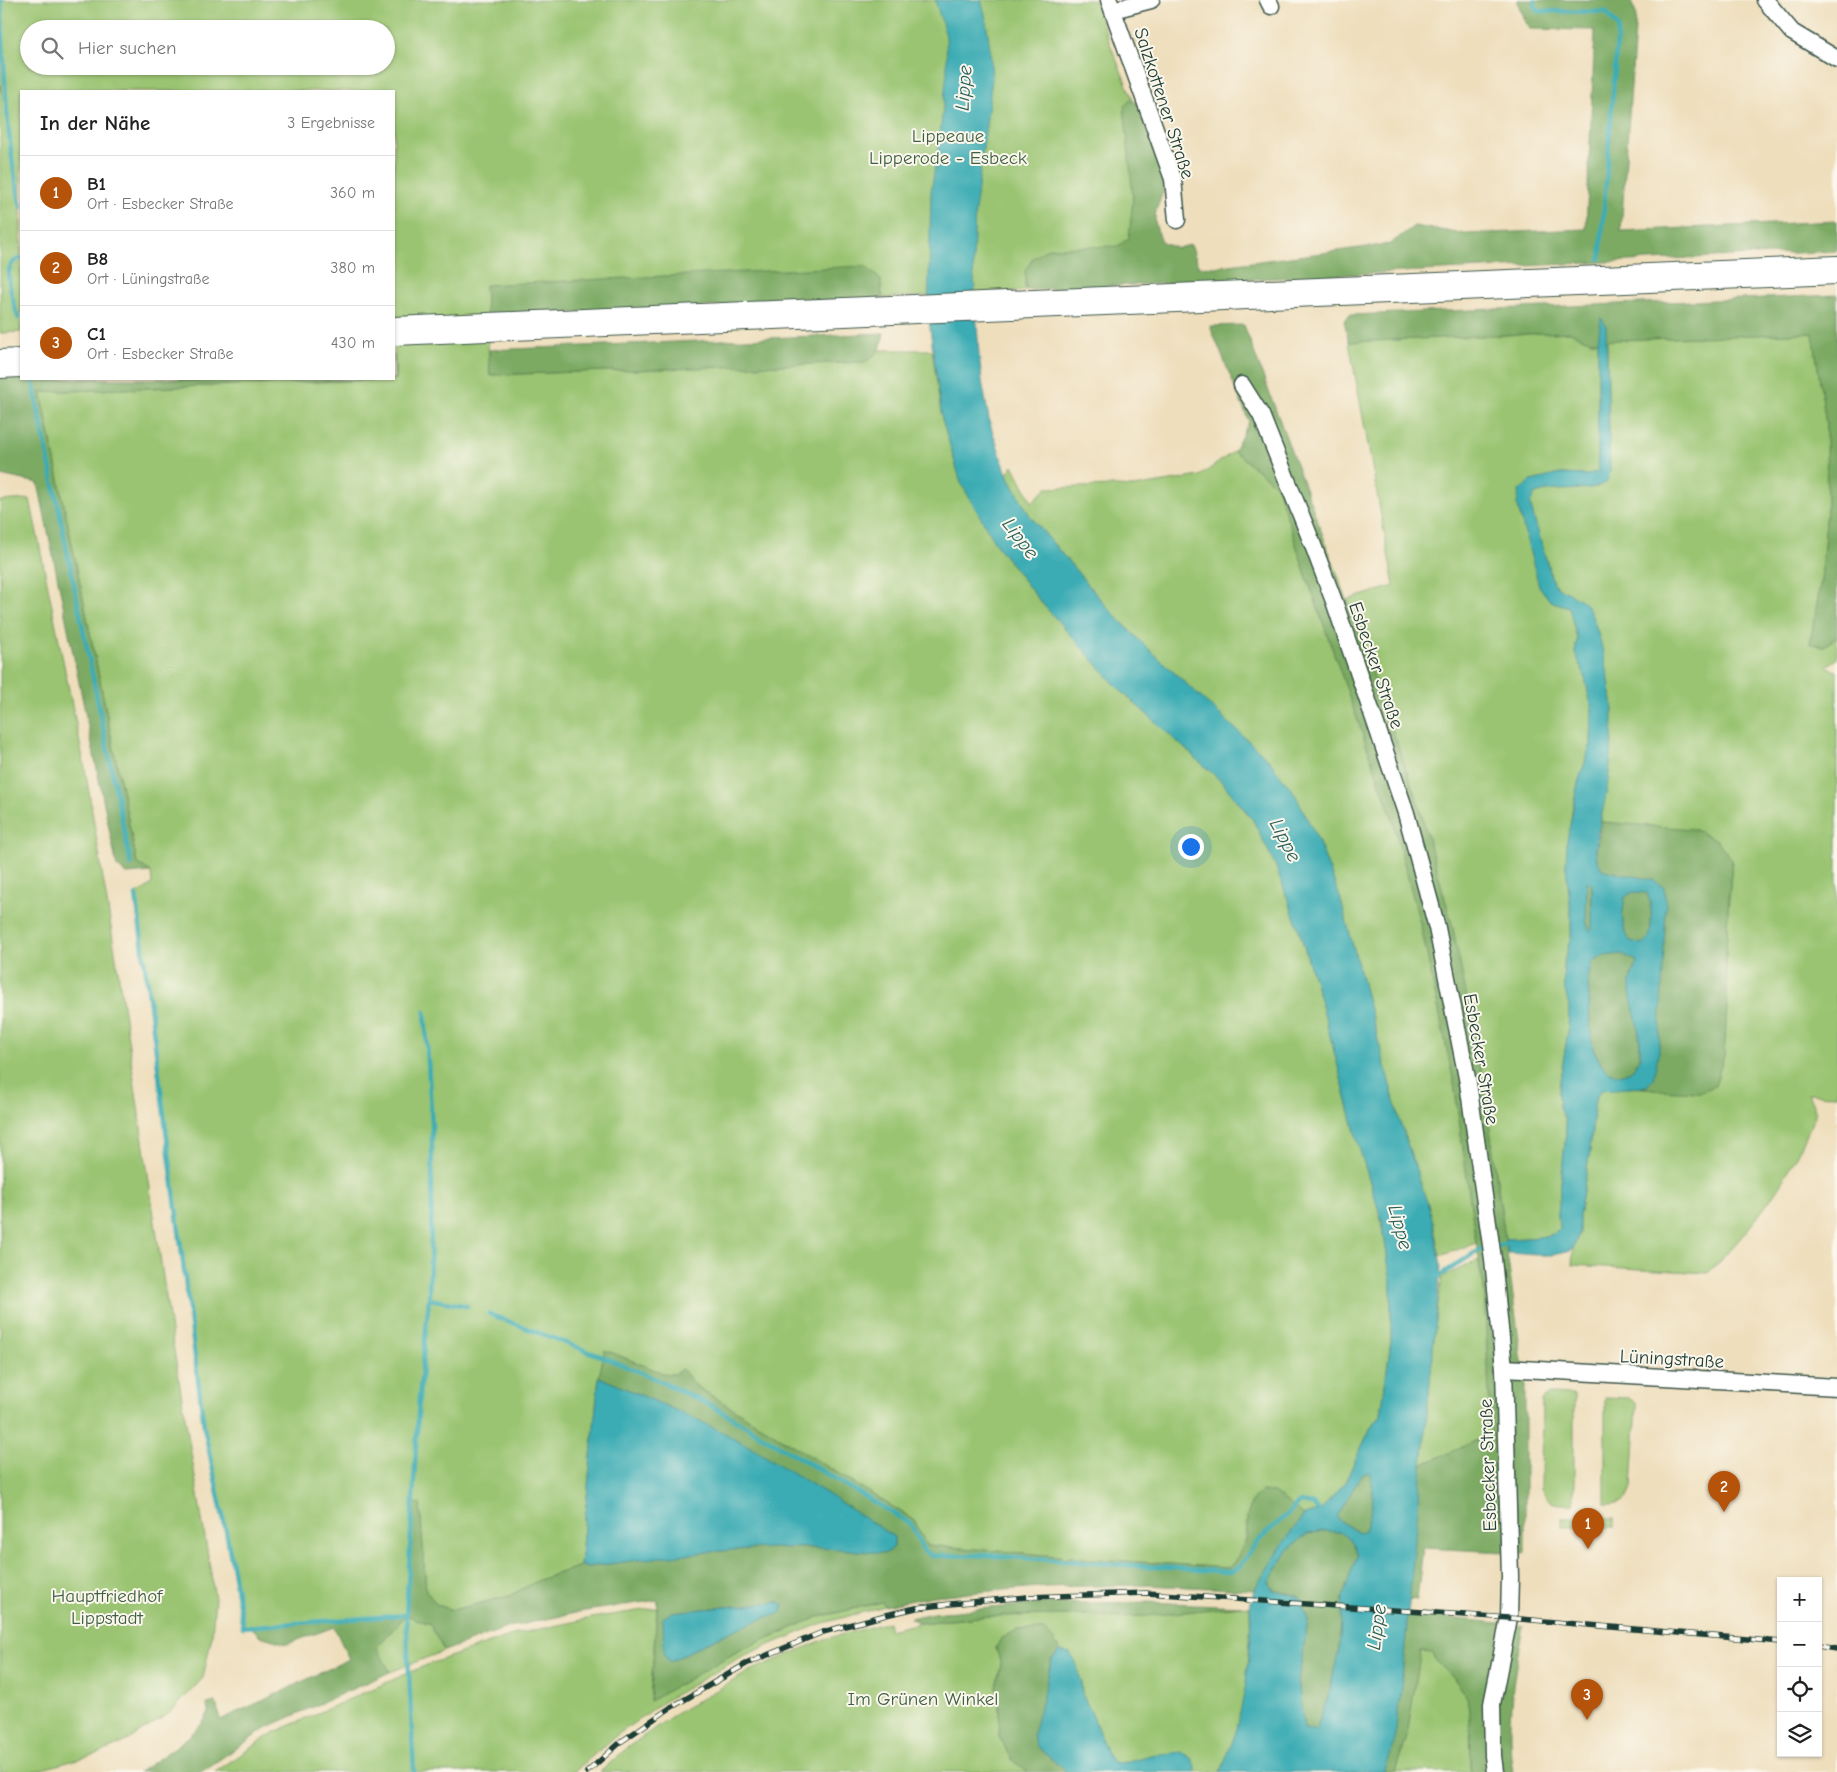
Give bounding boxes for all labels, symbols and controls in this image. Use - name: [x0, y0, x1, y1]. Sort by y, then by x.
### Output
- search box: [20, 20, 395, 75]
- street label: Salzkottener Straße: [1129, 25, 1199, 182]
- icon: search: [38, 34, 66, 62]
- text: Hier suchen: [78, 37, 176, 59]
- water label: Lippe: [950, 64, 977, 112]
- text: In der Nähe: [40, 111, 150, 135]
- text: 3 Ergebnisse: [287, 114, 375, 132]
- park label: Lippeaue Lipperode - Esbeck: [869, 125, 1028, 169]
- text: B1: [87, 173, 106, 195]
- text: 1: [53, 184, 59, 202]
- text: 360 m: [330, 184, 375, 202]
- text: Ort · Esbecker Straße: [87, 195, 234, 213]
- text: B8: [87, 248, 108, 270]
- text: 2: [52, 259, 60, 277]
- text: 380 m: [330, 259, 375, 277]
- text: Ort · Lüningstraße: [87, 270, 209, 288]
- text: C1: [87, 323, 106, 345]
- text: 3: [52, 334, 60, 352]
- text: 430 m: [331, 334, 375, 352]
- text: Ort · Esbecker Straße: [87, 345, 234, 363]
- water label: Lippe: [998, 513, 1044, 564]
- street label: Esbecker Straße: [1344, 599, 1408, 732]
- water label: Lippe: [1265, 815, 1306, 866]
- your location: [1178, 834, 1204, 860]
- street label: Esbecker Straße: [1459, 992, 1503, 1126]
- water label: Lippe: [1383, 1202, 1418, 1252]
- street label: Lüningstraße: [1619, 1345, 1725, 1373]
- street label: Esbecker Straße: [1475, 1398, 1501, 1532]
- pin: 2: [1708, 1471, 1740, 1512]
- pin: 1: [1572, 1508, 1604, 1549]
- map controls: [1777, 1577, 1822, 1757]
- button: +: [1777, 1577, 1822, 1622]
- park label: Hauptfriedhof Lippstadt: [52, 1585, 164, 1629]
- water label: Lippe: [1362, 1603, 1391, 1651]
- button: −: [1777, 1622, 1822, 1667]
- button: locate: [1777, 1667, 1822, 1712]
- pin: 3: [1571, 1679, 1603, 1720]
- park label: Im Grünen Winkel: [847, 1688, 999, 1710]
- button: layers: [1777, 1712, 1822, 1757]

